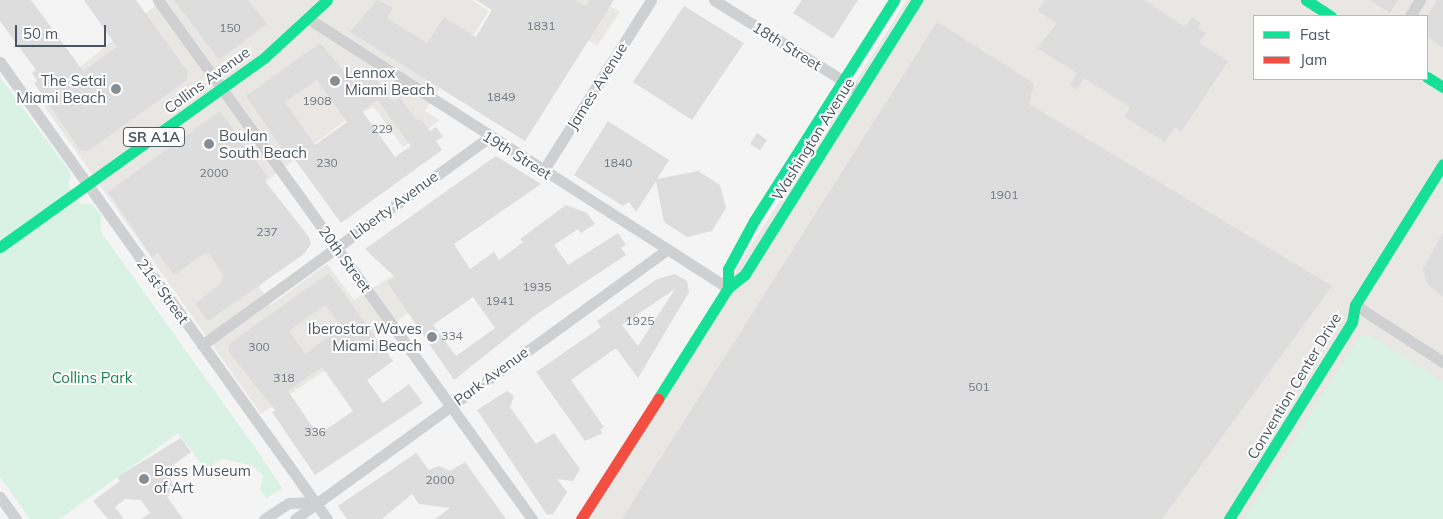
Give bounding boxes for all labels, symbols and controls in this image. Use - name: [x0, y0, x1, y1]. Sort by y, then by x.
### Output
- scale bar: [18, 15, 109, 47]
- legend: [1253, 15, 1428, 80]
- street label: 18th Street: [749, 18, 825, 74]
- house number: 1831: [527, 19, 555, 33]
- house number: 150: [219, 21, 241, 35]
- text: 50 m: [23, 24, 58, 43]
- text: Fast: [1300, 25, 1330, 44]
- street label: James Avenue: [563, 39, 631, 133]
- street label: Collins Avenue: [161, 43, 253, 117]
- text: Jam: [1300, 50, 1327, 69]
- place label: Lennox Miami Beach: [345, 63, 435, 98]
- place label: The Setai Miami Beach: [16, 71, 106, 106]
- street label: Washington Avenue: [768, 74, 858, 204]
- marker: Lennox Miami Beach: [329, 75, 341, 87]
- marker: The Setai Miami Beach: [110, 83, 122, 95]
- house number: 1849: [487, 90, 515, 104]
- house number: 1908: [303, 94, 331, 108]
- house number: 229: [371, 122, 393, 136]
- road number: SR A1A: [123, 125, 185, 148]
- place label: Boulan South Beach: [219, 126, 307, 161]
- street label: 19th Street: [479, 127, 555, 183]
- marker: Boulan South Beach: [203, 138, 215, 150]
- house number: 230: [316, 156, 338, 170]
- house number: 1840: [604, 156, 632, 170]
- house number: 2000: [200, 166, 228, 180]
- street label: Liberty Avenue: [347, 167, 441, 243]
- house number: 1901: [990, 188, 1018, 202]
- street label: 20th Street: [315, 222, 375, 296]
- house number: 237: [256, 225, 278, 239]
- street label: 21st Street: [133, 255, 193, 327]
- house number: 1935: [523, 280, 551, 294]
- house number: 1941: [486, 294, 514, 308]
- street label: Convention Center Drive: [1243, 310, 1345, 462]
- house number: 1925: [626, 314, 654, 328]
- place label: Iberostar Waves Miami Beach: [308, 319, 422, 354]
- house number: 334: [441, 329, 463, 343]
- marker: Iberostar Waves Miami Beach: [426, 331, 438, 343]
- house number: 300: [248, 340, 270, 354]
- street label: Park Avenue: [450, 343, 532, 409]
- park label: Collins Park: [52, 369, 132, 387]
- house number: 318: [273, 371, 295, 385]
- house number: 501: [968, 380, 990, 394]
- house number: 336: [304, 425, 326, 439]
- place label: Bass Museum of Art: [154, 461, 251, 496]
- marker: Bass Museum of Art: [138, 473, 150, 485]
- house number: 2000: [426, 473, 454, 487]

